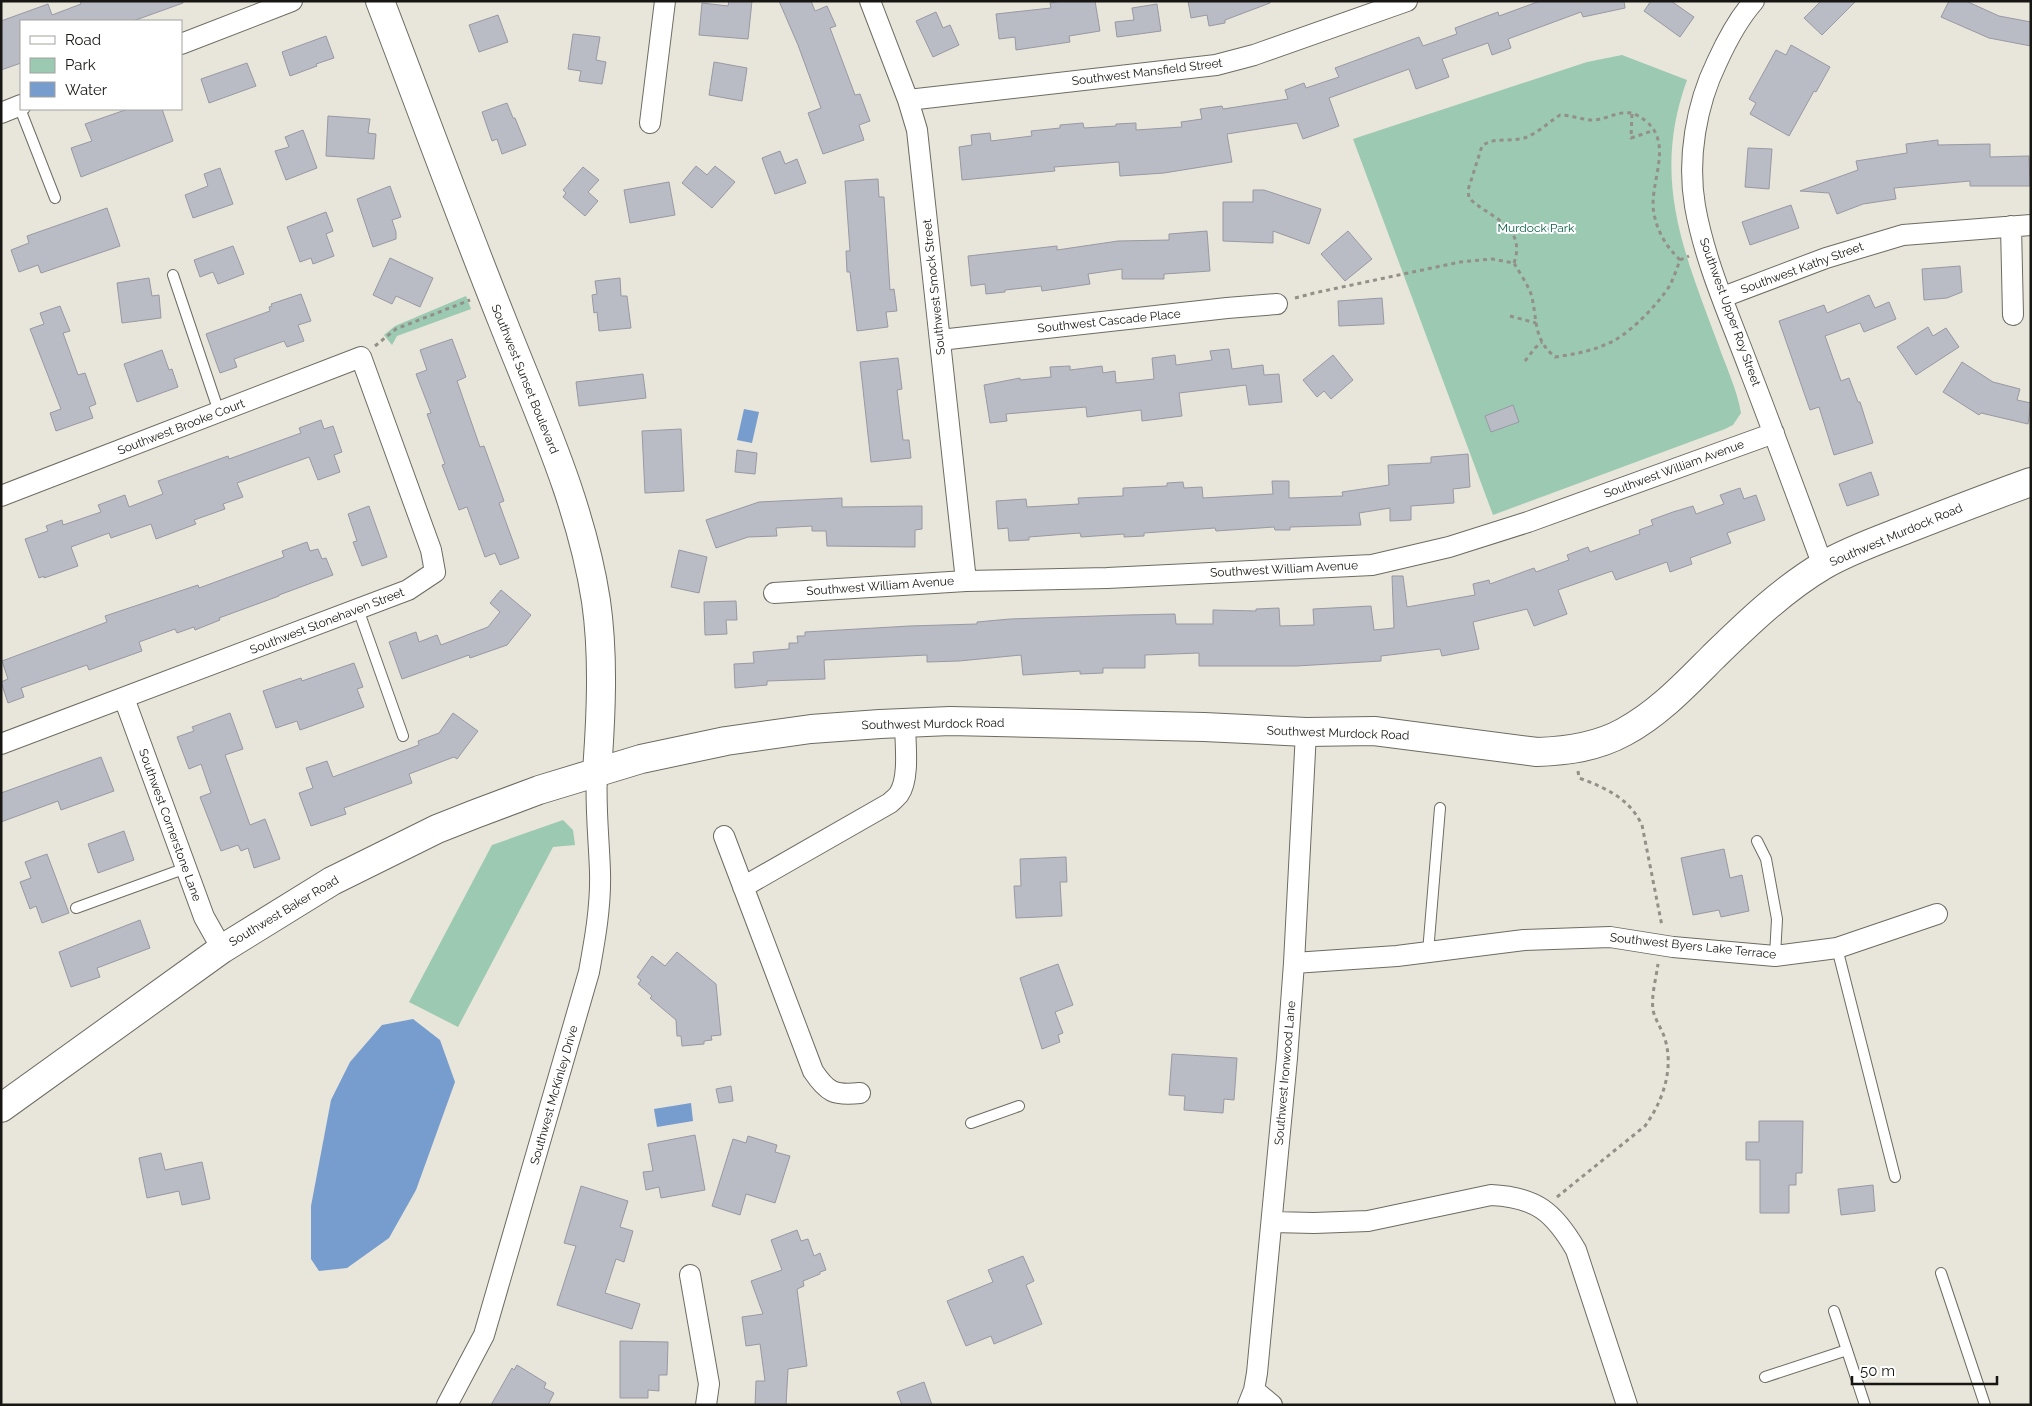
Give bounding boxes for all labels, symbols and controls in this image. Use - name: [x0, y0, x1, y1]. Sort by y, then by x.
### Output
- legend: [20, 20, 182, 110]
- text: Road: [65, 31, 101, 49]
- text: Park: [65, 56, 96, 74]
- street label: Southwest Mansfield Street: [1071, 56, 1223, 88]
- text: Water: [65, 81, 108, 99]
- street label: Southwest Smock Street: [920, 218, 948, 356]
- park label: Murdock Park: [1498, 221, 1575, 235]
- street label: Southwest Upper Roy Street: [1697, 236, 1763, 388]
- street label: Southwest Kathy Street: [1739, 239, 1865, 297]
- street label: Southwest Sunset Boulevard: [489, 302, 561, 456]
- street label: Southwest Cascade Place: [1037, 307, 1181, 335]
- street label: Southwest Brooke Court: [115, 396, 247, 458]
- street label: Southwest William Avenue: [1602, 437, 1746, 501]
- street label: Southwest Murdock Road: [1827, 501, 1965, 569]
- street label: Southwest William Avenue: [1210, 558, 1358, 580]
- street label: Southwest William Avenue: [806, 574, 954, 598]
- street label: Southwest Stonehaven Street: [248, 585, 406, 657]
- street label: Southwest Murdock Road: [861, 716, 1005, 732]
- street label: Southwest Murdock Road: [1266, 724, 1410, 742]
- street label: Southwest Cornerstone Lane: [136, 747, 204, 903]
- street label: Southwest Baker Road: [227, 873, 341, 949]
- street label: Southwest Byers Lake Terrace: [1609, 930, 1777, 962]
- street label: Southwest Ironwood Lane: [1272, 1000, 1298, 1146]
- street label: Southwest McKinley Drive: [527, 1024, 581, 1166]
- scale bar: [1852, 1354, 1997, 1386]
- text: 50 m: [1860, 1362, 1895, 1380]

